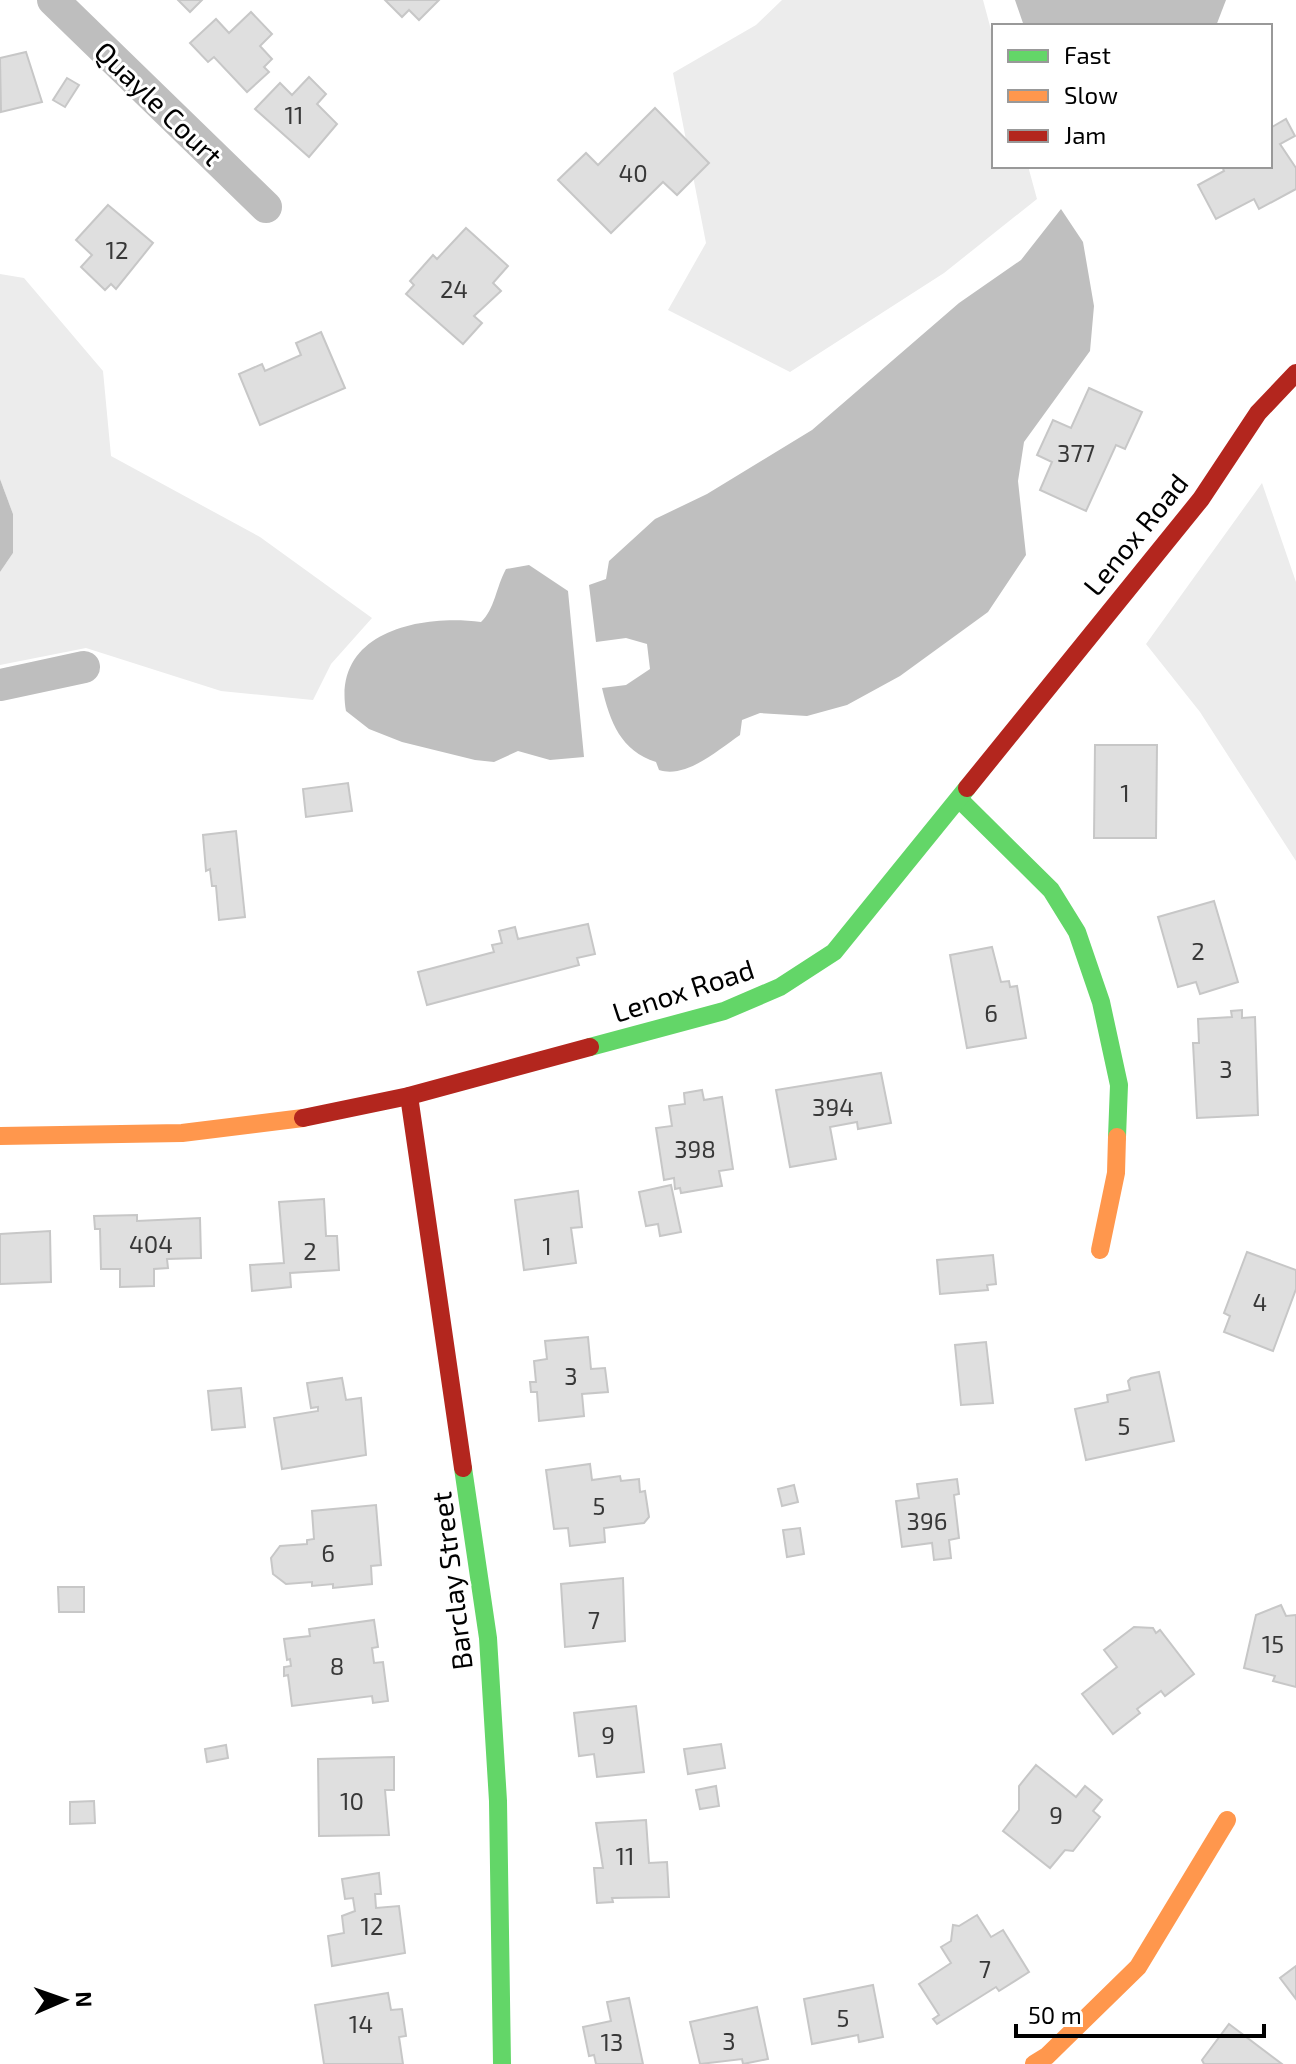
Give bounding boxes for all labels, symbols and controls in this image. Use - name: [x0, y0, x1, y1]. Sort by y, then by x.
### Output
- legend: [992, 24, 1272, 168]
- street label: Quayle Court: [88, 34, 230, 172]
- text: Fast: [1064, 40, 1111, 69]
- text: Slow: [1064, 80, 1118, 109]
- house number: 11: [284, 100, 304, 129]
- text: Jam: [1064, 120, 1106, 149]
- house number: 40: [618, 158, 648, 187]
- house number: 12: [105, 235, 129, 264]
- house number: 24: [440, 274, 468, 303]
- house number: 377: [1057, 438, 1095, 467]
- street label: Lenox Road: [1076, 466, 1194, 602]
- house number: 1: [1120, 778, 1130, 807]
- house number: 2: [1191, 936, 1205, 965]
- street label: Lenox Road: [608, 951, 758, 1029]
- house number: 6: [984, 998, 998, 1027]
- house number: 3: [1219, 1054, 1233, 1083]
- house number: 394: [812, 1092, 854, 1121]
- house number: 398: [674, 1134, 716, 1163]
- house number: 404: [129, 1229, 173, 1258]
- house number: 1: [542, 1231, 552, 1260]
- house number: 2: [303, 1236, 317, 1265]
- house number: 4: [1253, 1287, 1267, 1316]
- house number: 3: [564, 1361, 578, 1390]
- house number: 5: [1118, 1411, 1130, 1440]
- street label: Barclay Street: [423, 1490, 479, 1672]
- house number: 5: [593, 1491, 605, 1520]
- house number: 396: [907, 1506, 947, 1535]
- house number: 6: [321, 1538, 335, 1567]
- house number: 7: [588, 1605, 600, 1634]
- house number: 15: [1262, 1629, 1284, 1658]
- house number: 8: [330, 1651, 344, 1680]
- house number: 9: [601, 1720, 615, 1749]
- house number: 10: [340, 1786, 364, 1815]
- house number: 9: [1049, 1800, 1063, 1829]
- house number: 11: [615, 1841, 635, 1870]
- house number: 12: [360, 1911, 384, 1940]
- house number: 7: [979, 1954, 991, 1983]
- north arrow: [24, 1960, 104, 2040]
- scale bar: [1016, 1988, 1264, 2038]
- text: N: [72, 1991, 98, 2008]
- text: 50 m: [1028, 2000, 1082, 2029]
- house number: 5: [837, 2003, 849, 2032]
- house number: 14: [349, 2009, 373, 2038]
- house number: 3: [722, 2026, 736, 2055]
- house number: 13: [601, 2027, 623, 2056]

